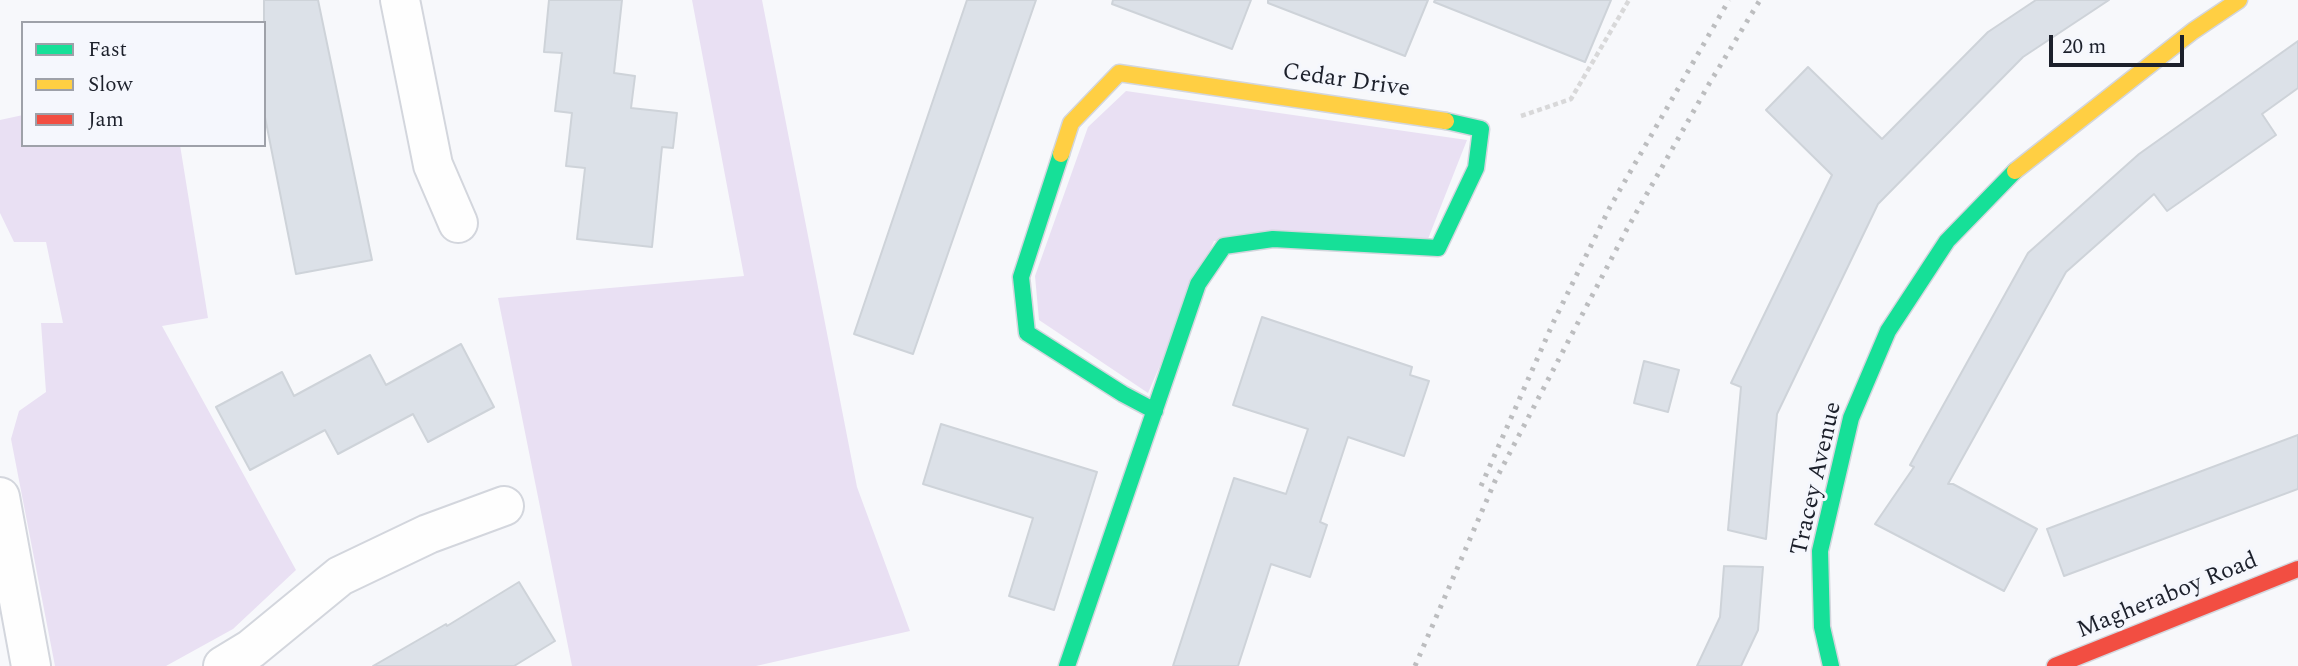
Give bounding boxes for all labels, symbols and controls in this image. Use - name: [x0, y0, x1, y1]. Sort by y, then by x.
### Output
- legend: [21, 21, 266, 147]
- scale bar: [2053, 21, 2188, 65]
- text: 20 m: [2062, 31, 2106, 63]
- text: Fast: [88, 34, 127, 66]
- street label: Cedar Drive: [1280, 59, 1412, 105]
- text: Slow: [88, 69, 132, 101]
- text: Jam: [88, 104, 124, 136]
- street label: Tracey Avenue: [1786, 399, 1850, 559]
- street label: Magheraboy Road: [2073, 548, 2263, 646]

